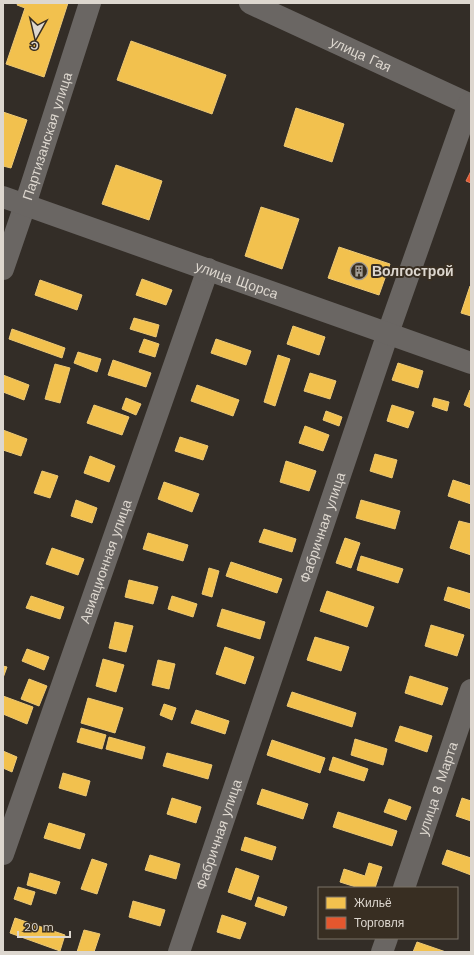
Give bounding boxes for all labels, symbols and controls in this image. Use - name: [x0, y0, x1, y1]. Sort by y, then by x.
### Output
- north arrow: [16, 16, 56, 56]
- street label: улица Гая: [328, 33, 394, 75]
- text: С: [30, 38, 40, 52]
- street label: Партизанская улица: [19, 70, 75, 202]
- street label: улица Щорса: [193, 258, 281, 302]
- building icon: Волгострой: [349, 261, 369, 281]
- place label: Волгострой: [372, 263, 454, 279]
- street label: Фабричная улица: [296, 470, 348, 585]
- street label: Авиационная улица: [76, 497, 135, 626]
- street label: улица 8 Марта: [414, 739, 461, 837]
- street label: Фабричная улица: [193, 777, 245, 892]
- legend: [318, 887, 458, 939]
- text: Жильё: [354, 896, 392, 910]
- scale bar: [18, 913, 70, 939]
- text: Торговля: [354, 916, 404, 930]
- text: 20 m: [24, 920, 54, 934]

